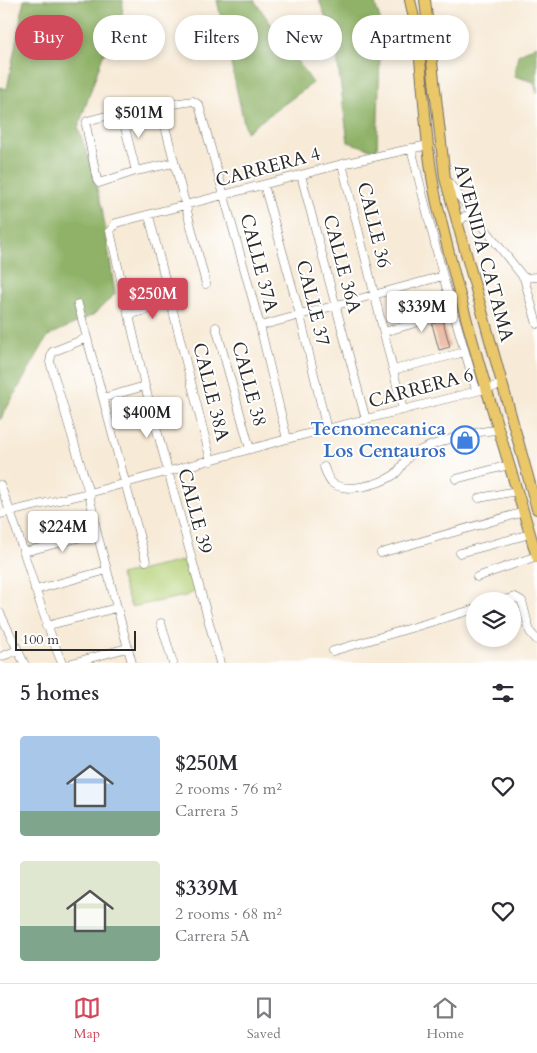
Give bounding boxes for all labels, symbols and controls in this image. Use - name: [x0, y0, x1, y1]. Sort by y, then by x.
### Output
- chip: Buy: [15, 15, 83, 60]
- chip: Rent: [93, 15, 165, 60]
- chip: Filters: [175, 15, 258, 60]
- chip: New: [268, 15, 342, 60]
- chip: Apartment: [352, 15, 469, 60]
- pin: $501M: [104, 96, 174, 139]
- text: $501M: [115, 102, 163, 124]
- street label: CARRERA 4: [213, 140, 324, 193]
- street label: AVENIDA CATAMA: [448, 161, 520, 345]
- street label: CALLE 36: [351, 179, 397, 271]
- street label: CALLE 37A: [233, 211, 285, 316]
- street label: CALLE 36A: [316, 212, 368, 317]
- street label: CALLE 37: [290, 257, 336, 349]
- pin: $250M: [118, 278, 188, 320]
- text: $250M: [129, 283, 177, 305]
- pin: $339M: [387, 290, 457, 333]
- text: $339M: [398, 296, 446, 318]
- street label: CALLE 38: [225, 338, 273, 430]
- street label: CALLE 38A: [186, 340, 236, 445]
- street label: CARRERA 6: [366, 362, 476, 414]
- pin: $400M: [112, 396, 182, 439]
- text: $400M: [123, 402, 171, 424]
- place label: Tecnomecanica Los Centauros: [310, 416, 447, 464]
- shop icon: Tecnomecanica Los Centauros: [450, 425, 480, 455]
- street label: CALLE 39: [171, 465, 219, 557]
- pin: $224M: [28, 510, 98, 553]
- text: $224M: [39, 516, 87, 538]
- map controls: [466, 592, 521, 647]
- button: layers: [466, 592, 521, 647]
- scale bar: [15, 628, 136, 651]
- text: 100 m: [22, 630, 59, 649]
- text: 5 homes: [20, 679, 99, 708]
- icon: filters: [489, 679, 517, 707]
- text: $250M: [175, 749, 238, 778]
- icon: home: [60, 756, 120, 816]
- icon: heart: [489, 772, 517, 800]
- text: 2 rooms · 76 m²: [175, 778, 282, 800]
- text: Carrera 5: [175, 800, 238, 822]
- text: $339M: [175, 874, 238, 903]
- icon: home: [60, 881, 120, 941]
- icon: heart: [489, 897, 517, 925]
- text: 2 rooms · 68 m²: [175, 903, 282, 925]
- text: Carrera 5A: [175, 925, 250, 947]
- tab: Map: [73, 994, 101, 1043]
- tab: Saved: [247, 994, 281, 1043]
- tab: Home: [427, 994, 464, 1043]

